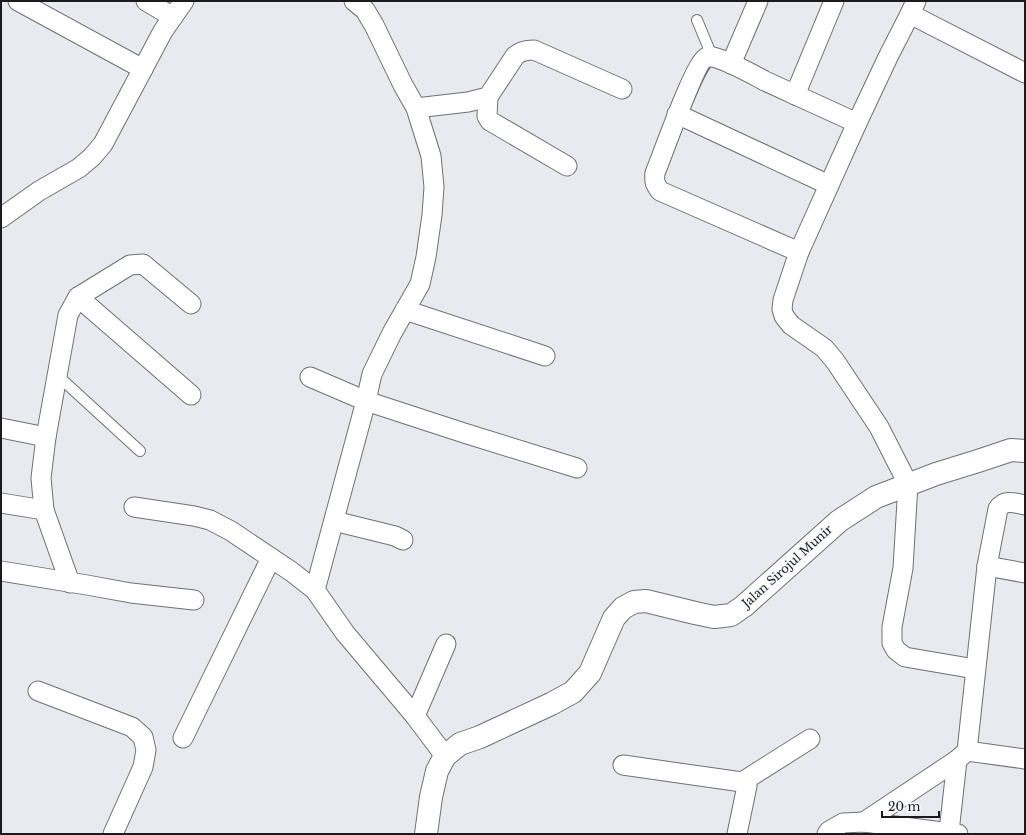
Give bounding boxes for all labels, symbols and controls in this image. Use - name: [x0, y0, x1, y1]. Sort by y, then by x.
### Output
- street label: Jalan Sirojul Munir: [737, 521, 836, 612]
- scale bar: [882, 793, 939, 819]
- text: 20 m: [888, 799, 920, 814]

